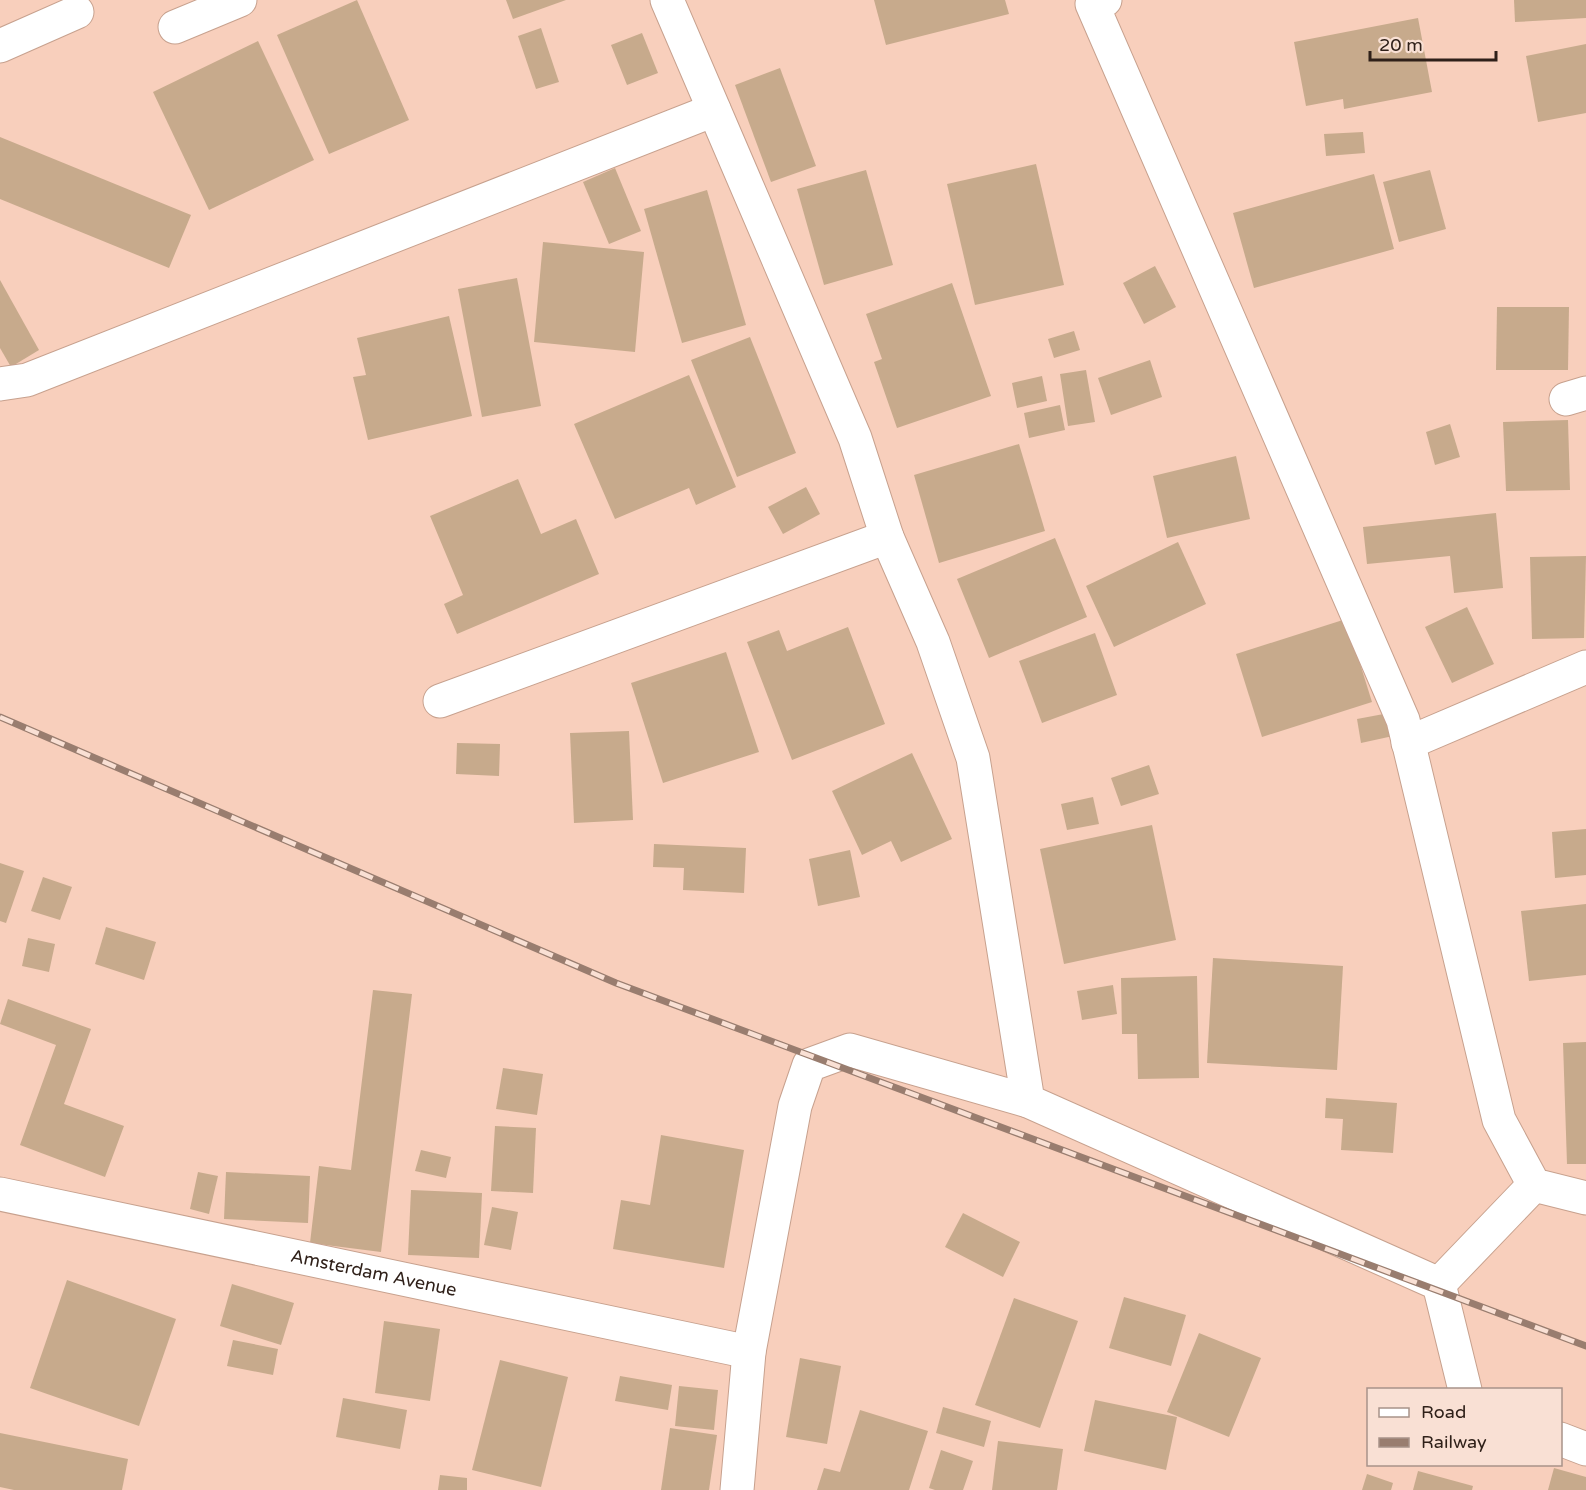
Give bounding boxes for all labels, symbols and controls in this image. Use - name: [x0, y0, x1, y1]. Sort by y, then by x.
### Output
- scale bar: [1370, 24, 1496, 62]
- text: 20 m: [1379, 34, 1423, 56]
- street label: Amsterdam Avenue: [289, 1245, 459, 1301]
- legend: [1367, 1388, 1562, 1466]
- text: Road: [1421, 1401, 1466, 1423]
- text: Railway: [1421, 1431, 1487, 1453]

